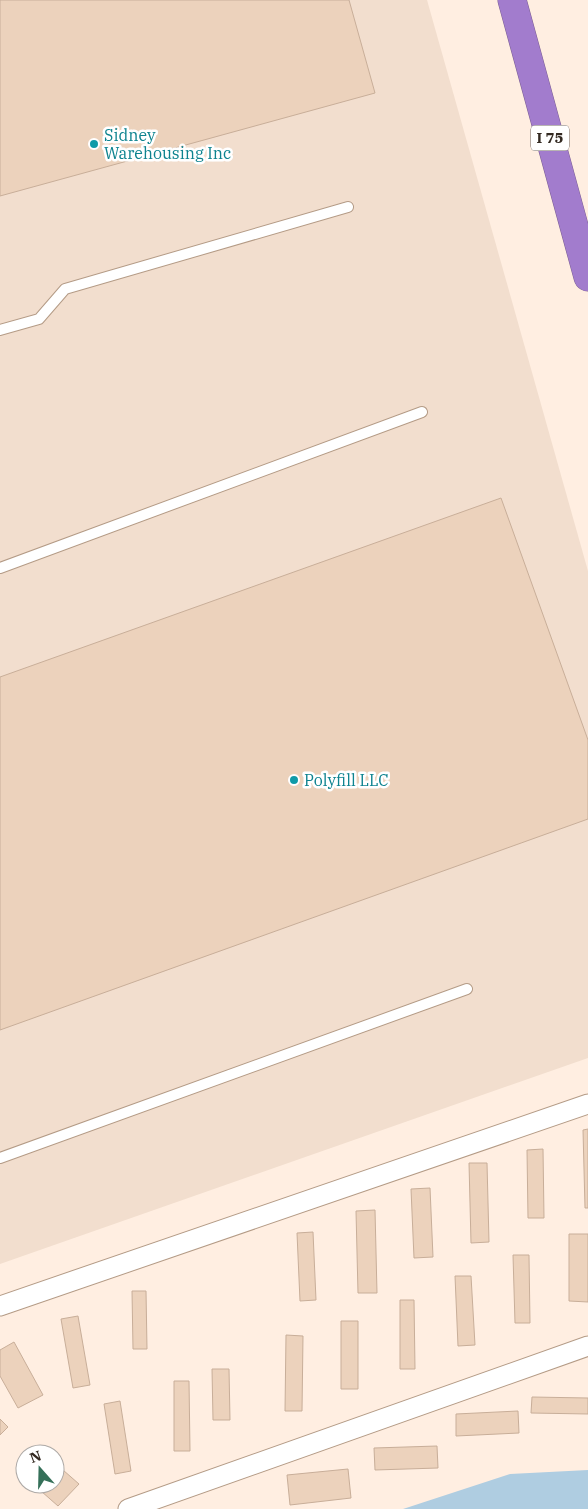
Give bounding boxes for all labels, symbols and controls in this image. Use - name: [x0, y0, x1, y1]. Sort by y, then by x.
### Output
- place label: Sidney Warehousing Inc: [104, 125, 231, 163]
- road number: I 75: [531, 126, 569, 150]
- marker: Sidney Warehousing Inc: [88, 138, 100, 150]
- place label: Polyfill LLC: [304, 770, 389, 790]
- marker: Polyfill LLC: [288, 774, 300, 786]
- north arrow: [15, 1444, 65, 1494]
- text: N: [27, 1446, 44, 1467]

